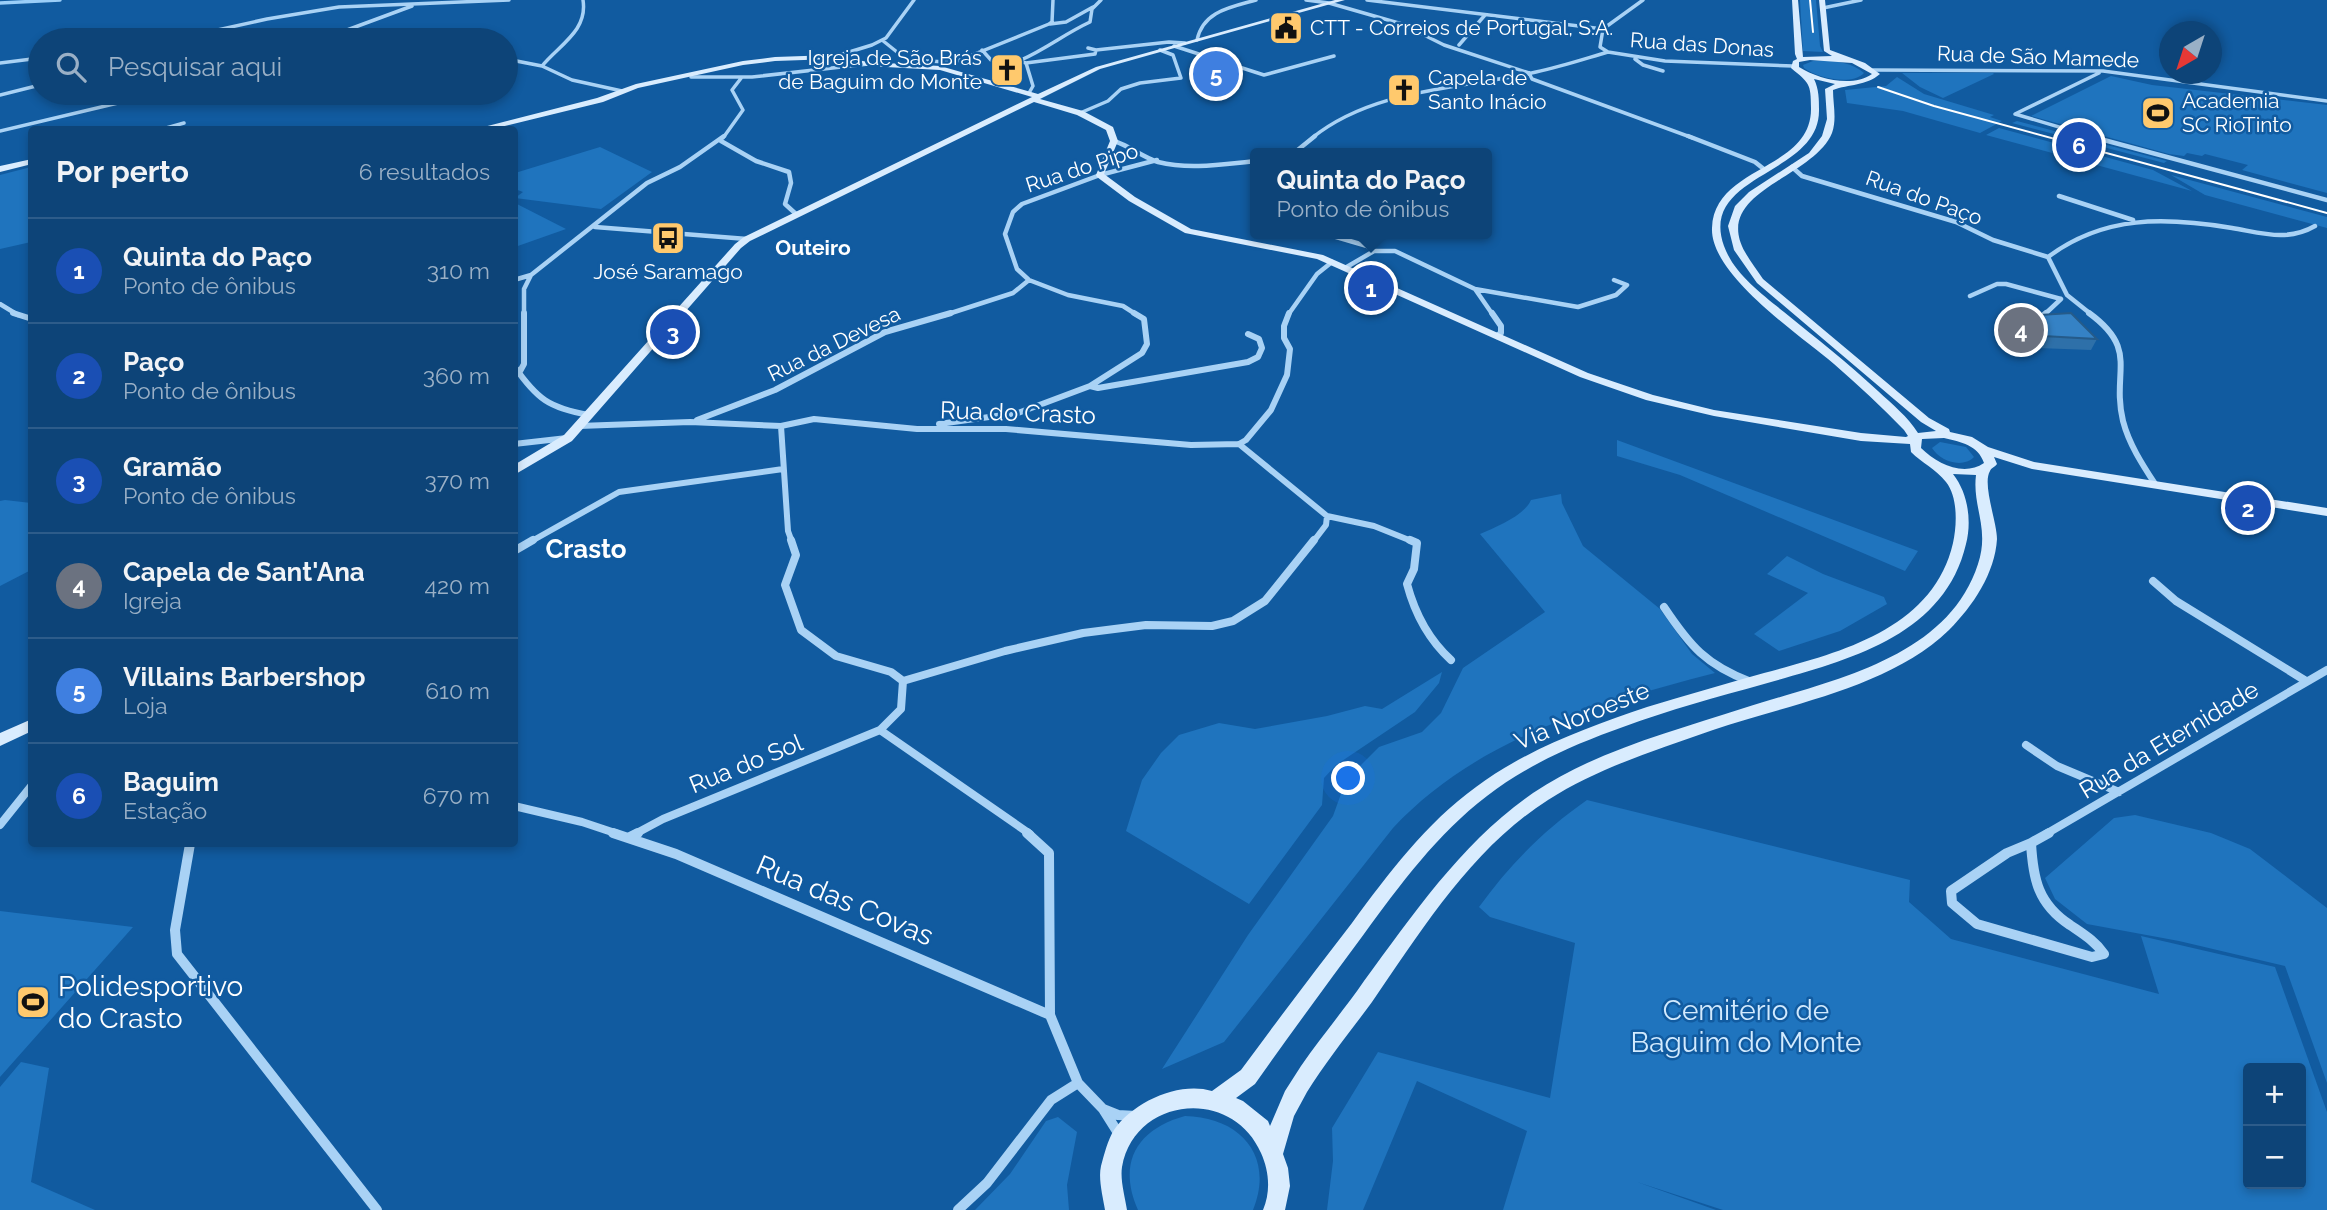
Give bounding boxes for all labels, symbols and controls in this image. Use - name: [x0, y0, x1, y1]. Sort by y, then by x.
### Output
- public building icon: CTT - Correios de Portugal, S.A.: [1267, 9, 1305, 47]
- place label: CTT - Correios de Portugal, S.A.: [1310, 15, 1613, 40]
- north arrow: [2159, 21, 2222, 84]
- street label: Rua das Donas: [1629, 27, 1775, 62]
- search box: [28, 28, 518, 105]
- street label: Rua de São Mamede: [1936, 40, 2140, 73]
- place label: Igreja de São Brás de Baguim do Monte: [778, 45, 982, 94]
- icon: search: [52, 48, 90, 86]
- pin: 5: [1193, 48, 1239, 100]
- church icon: Igreja de São Brás de Baguim do Monte: [988, 51, 1026, 89]
- text: Pesquisar aqui: [108, 52, 282, 82]
- place label: Capela de Santo Inácio: [1428, 65, 1547, 114]
- church icon: Capela de Santo Inácio: [1385, 71, 1423, 109]
- place label: Academia SC RioTinto: [2182, 88, 2292, 137]
- sports icon: Academia SC RioTinto: [2139, 94, 2177, 132]
- pin: 6: [2056, 119, 2102, 171]
- street label: Rua do Pipo: [1022, 138, 1141, 197]
- popup: [1250, 148, 1492, 239]
- text: Por perto: [56, 154, 189, 189]
- text: 6 resultados: [359, 158, 490, 185]
- text: Quinta do Paço: [1276, 165, 1466, 195]
- street label: Rua do Paço: [1863, 165, 1986, 230]
- text: Ponto de ônibus: [1276, 195, 1449, 222]
- bus stop icon: José Saramago: [649, 219, 687, 257]
- district label: Outeiro: [775, 235, 851, 260]
- text: Quinta do Paço: [123, 242, 312, 272]
- text: 1: [73, 257, 85, 284]
- text: 310 m: [427, 257, 490, 284]
- place label: José Saramago: [593, 259, 743, 284]
- pin: 1: [1348, 262, 1394, 314]
- text: Ponto de ônibus: [123, 272, 296, 299]
- street label: Rua da Devesa: [763, 301, 904, 386]
- pin: 4: [1998, 304, 2044, 356]
- pin: 3: [650, 306, 696, 358]
- text: Paço: [123, 347, 184, 377]
- text: 2: [73, 362, 85, 389]
- text: 360 m: [423, 362, 490, 389]
- text: Ponto de ônibus: [123, 377, 296, 404]
- street label: Rua do Crasto: [940, 395, 1096, 430]
- text: Gramão: [123, 452, 222, 482]
- text: 3: [73, 467, 85, 494]
- text: 370 m: [425, 467, 490, 494]
- text: Ponto de ônibus: [123, 482, 296, 509]
- pin: 2: [2225, 482, 2271, 534]
- district label: Crasto: [545, 534, 627, 564]
- text: Capela de Sant'Ana: [123, 557, 365, 587]
- text: 4: [72, 572, 86, 599]
- text: 420 m: [424, 572, 490, 599]
- text: Igreja: [123, 587, 182, 614]
- text: Villains Barbershop: [123, 662, 366, 692]
- street label: Via Noroeste: [1510, 675, 1654, 756]
- street label: Rua da Eternidade: [2074, 675, 2264, 805]
- text: 5: [73, 677, 85, 704]
- text: 610 m: [425, 677, 490, 704]
- text: Loja: [123, 692, 168, 719]
- street label: Rua do Sol: [685, 728, 807, 799]
- your location: [1331, 761, 1365, 795]
- text: Baguim: [123, 767, 219, 797]
- text: 6: [72, 782, 86, 809]
- text: 670 m: [423, 782, 490, 809]
- text: Estação: [123, 797, 207, 824]
- street label: Rua das Covas: [751, 848, 938, 953]
- place label: Polidesportivo do Crasto: [58, 970, 243, 1035]
- sports icon: Polidesportivo do Crasto: [14, 983, 52, 1021]
- park label: Cemitério de Baguim do Monte: [1631, 994, 1861, 1059]
- map controls: [2243, 1063, 2306, 1189]
- button: +: [2243, 1063, 2306, 1126]
- button: −: [2243, 1126, 2306, 1189]

